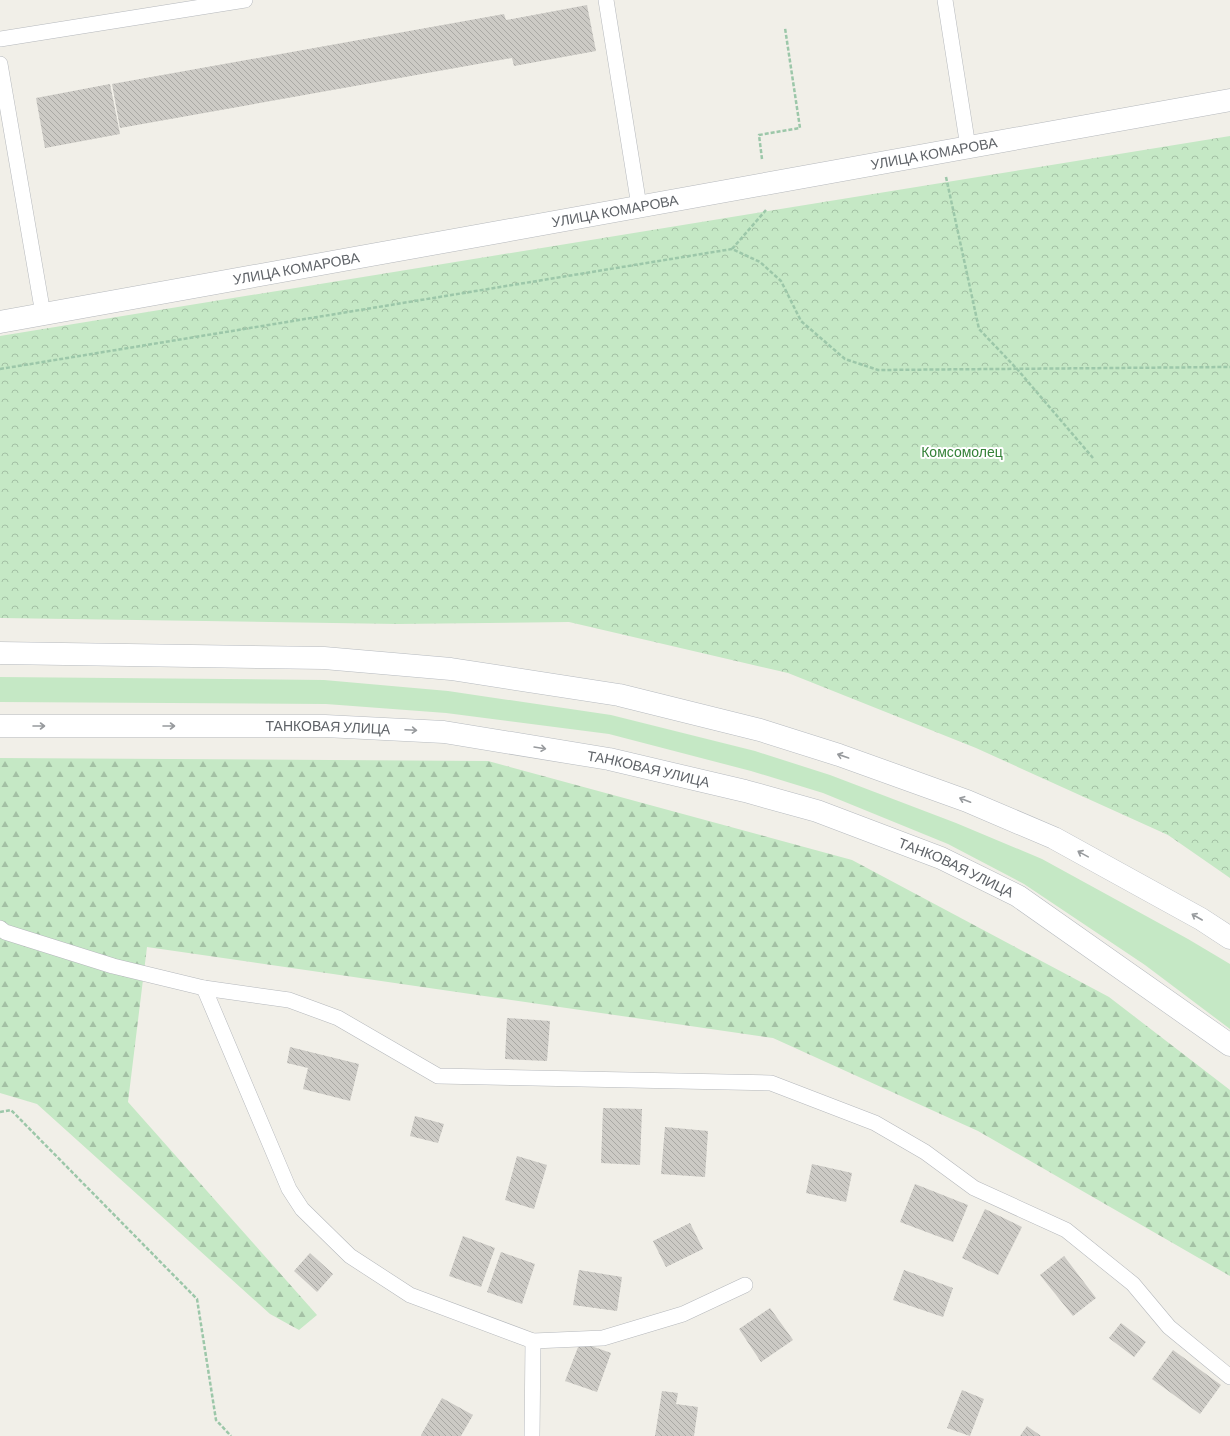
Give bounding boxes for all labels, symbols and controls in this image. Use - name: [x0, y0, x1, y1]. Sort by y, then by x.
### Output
- street label: УЛИЦА КОМАРОВА: [869, 133, 999, 173]
- street label: УЛИЦА КОМАРОВА: [550, 191, 680, 230]
- street label: УЛИЦА КОМАРОВА: [232, 248, 361, 288]
- park label: Комсомолец: [921, 443, 1003, 460]
- street label: ТАНКОВАЯ УЛИЦА: [266, 717, 392, 737]
- one-way arrow: [32, 722, 45, 730]
- one-way arrow: [162, 722, 175, 730]
- one-way arrow: [404, 727, 417, 734]
- one-way arrow: [533, 744, 546, 752]
- street label: ТАНКОВАЯ УЛИЦА: [586, 747, 712, 791]
- one-way arrow: [837, 752, 850, 759]
- one-way arrow: [960, 796, 972, 804]
- street label: ТАНКОВАЯ УЛИЦА: [896, 834, 1017, 901]
- one-way arrow: [1077, 850, 1089, 858]
- one-way arrow: [1191, 912, 1203, 920]

